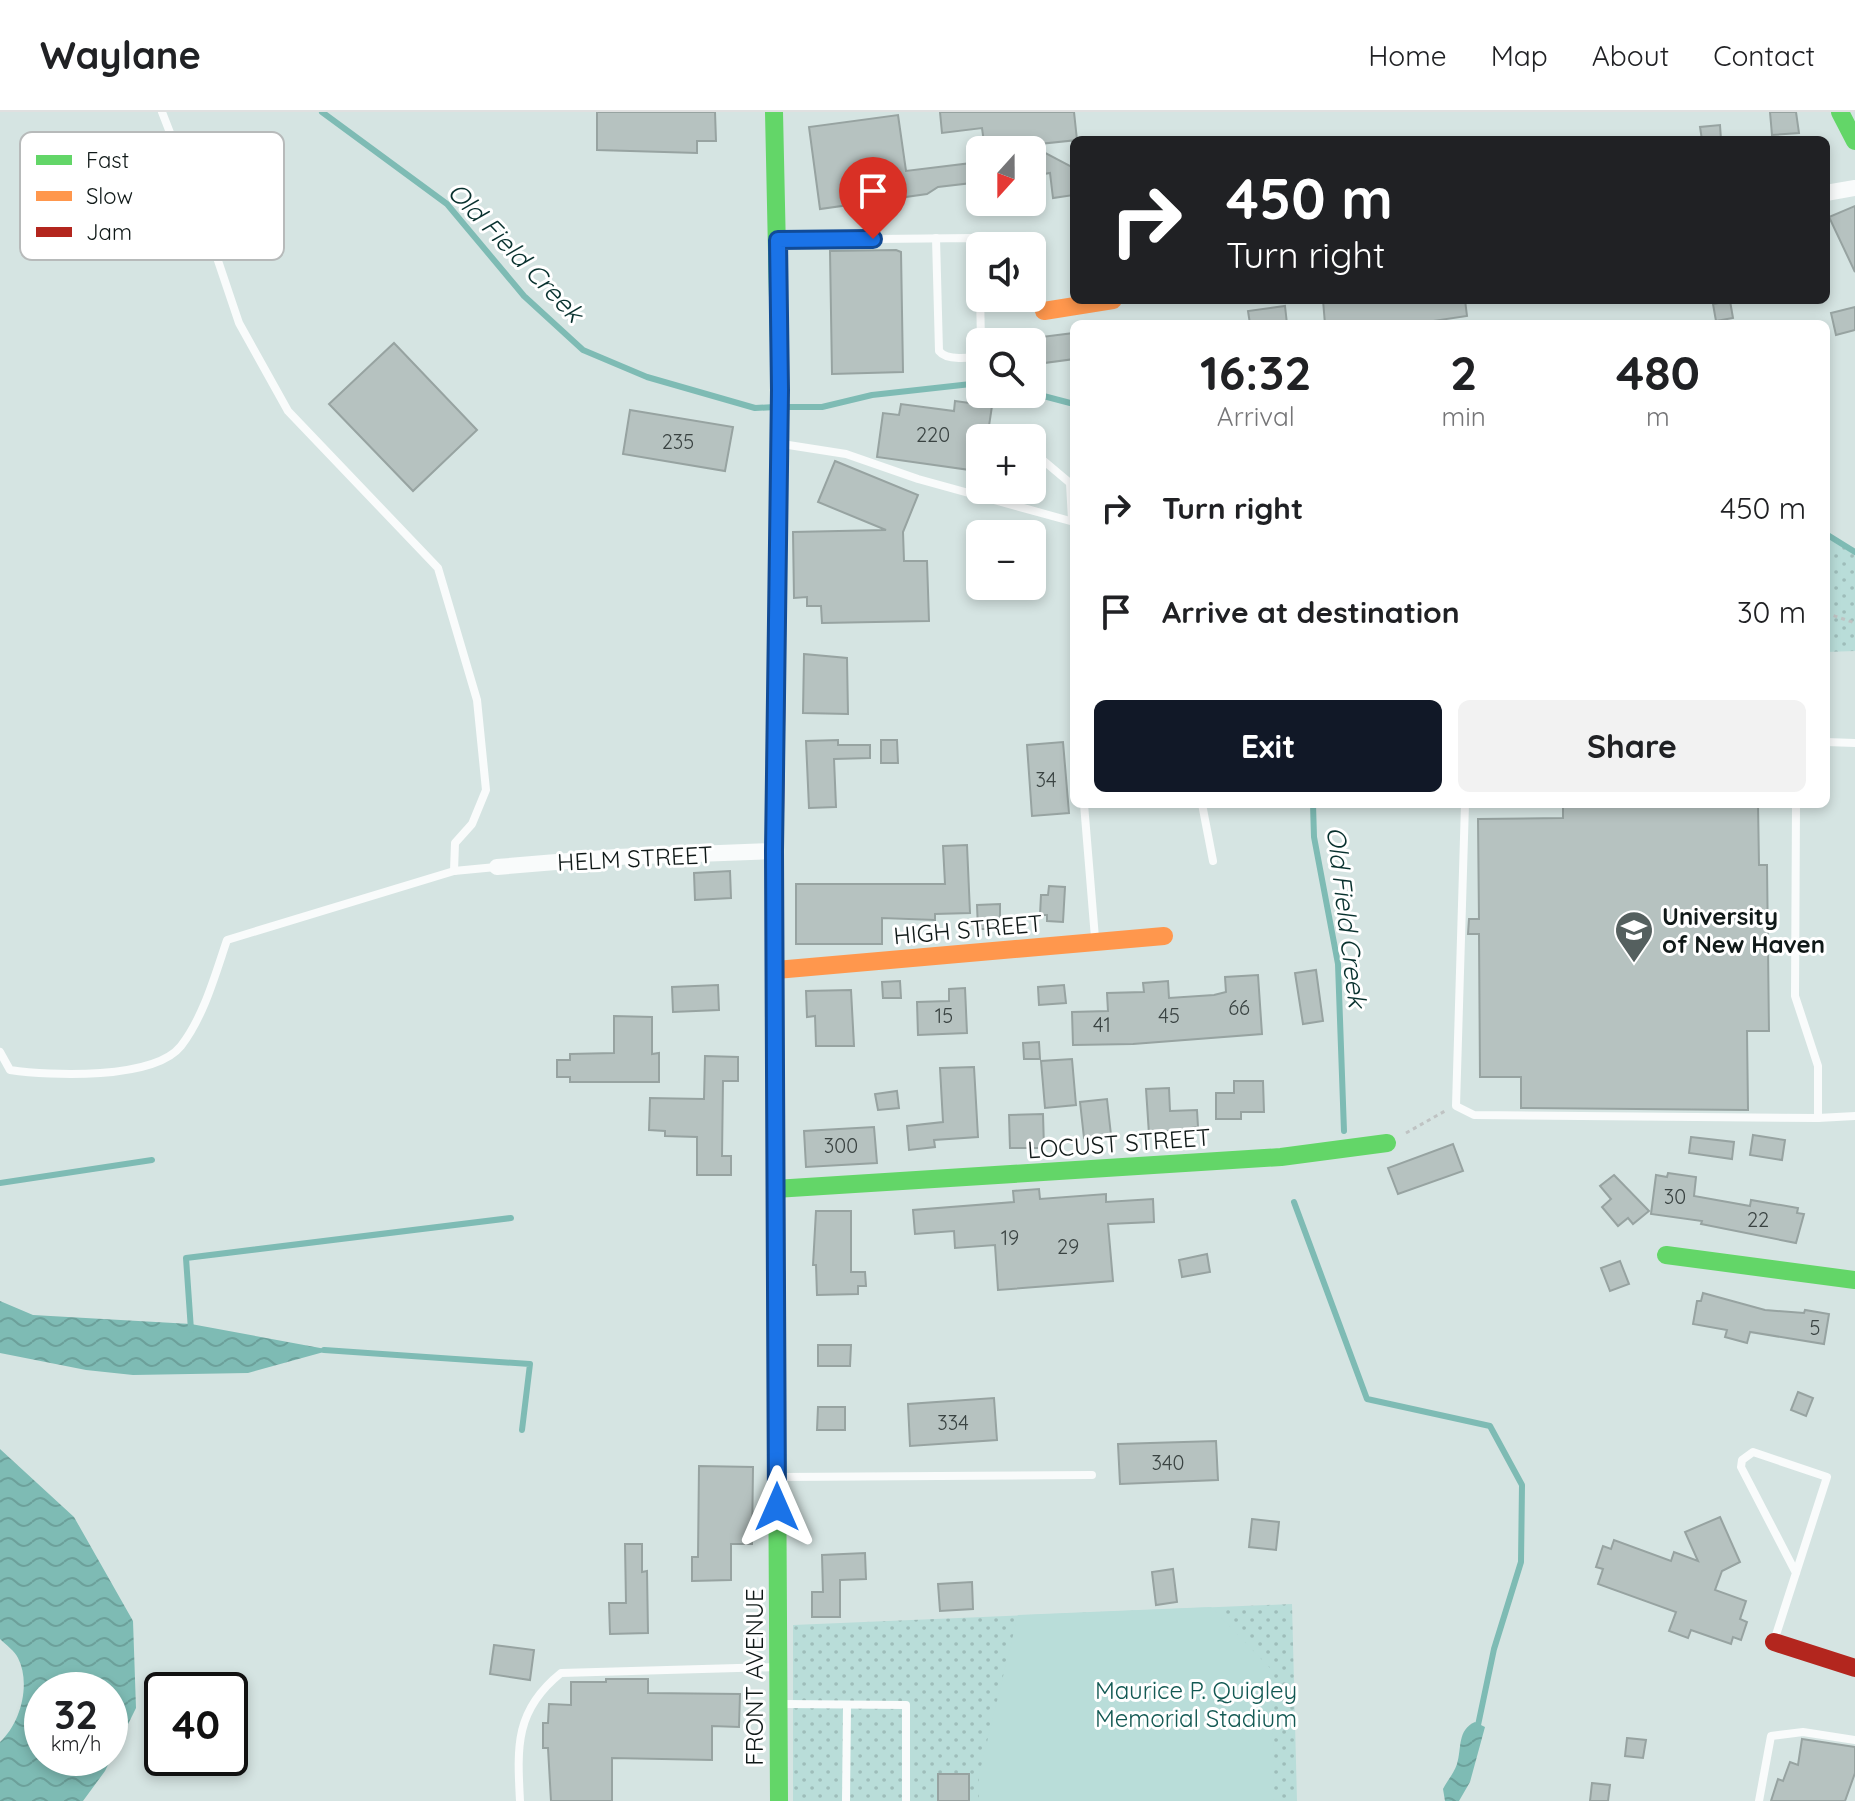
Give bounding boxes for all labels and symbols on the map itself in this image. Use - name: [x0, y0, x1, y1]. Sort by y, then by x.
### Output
- legend: [20, 132, 284, 260]
- north arrow: [966, 136, 1046, 216]
- text: Fast: [86, 146, 129, 174]
- pin: [839, 157, 907, 239]
- water label: Old Field Creek: [441, 175, 592, 330]
- text: Slow: [86, 182, 133, 210]
- text: Jam: [86, 218, 132, 246]
- house number: 220: [916, 422, 950, 447]
- house number: 235: [662, 429, 694, 454]
- house number: 34: [1035, 767, 1057, 792]
- water label: Old Field Creek: [1320, 825, 1375, 1011]
- street label: HELM STREET: [556, 839, 714, 877]
- place label: University of New Haven: [1662, 901, 1825, 959]
- street label: HIGH STREET: [892, 908, 1044, 950]
- school or university icon: University of New Haven: [1613, 909, 1655, 964]
- house number: 66: [1228, 995, 1250, 1020]
- house number: 15: [935, 1003, 953, 1028]
- house number: 45: [1158, 1003, 1180, 1028]
- house number: 41: [1093, 1012, 1111, 1037]
- street label: LOCUST STREET: [1026, 1122, 1212, 1164]
- house number: 300: [824, 1133, 858, 1158]
- house number: 30: [1664, 1184, 1686, 1209]
- house number: 22: [1747, 1207, 1769, 1232]
- house number: 19: [1001, 1225, 1019, 1250]
- house number: 29: [1057, 1234, 1079, 1259]
- house number: 5: [1810, 1315, 1820, 1340]
- house number: 334: [937, 1410, 969, 1435]
- house number: 340: [1152, 1450, 1184, 1475]
- position arrow: [735, 1465, 819, 1549]
- street label: FRONT AVENUE: [739, 1588, 769, 1766]
- speed limit sign: 40: [144, 1672, 248, 1776]
- park label: Maurice P. Quigley Memorial Stadium: [1095, 1675, 1297, 1733]

